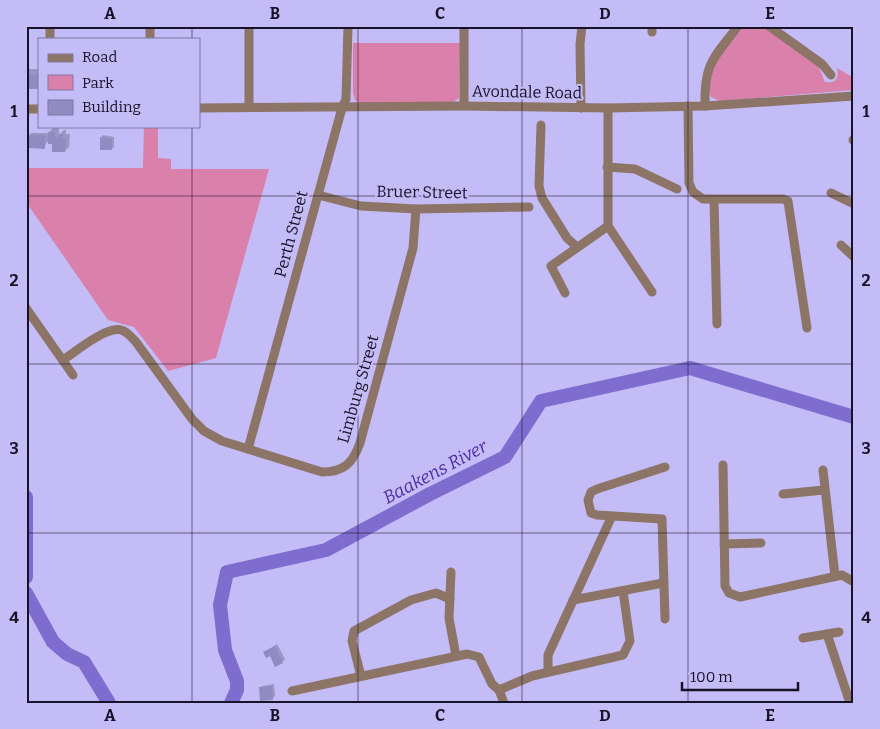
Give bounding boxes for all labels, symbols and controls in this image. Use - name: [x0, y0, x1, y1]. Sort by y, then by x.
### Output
- text: A: [104, 4, 116, 23]
- text: B: [270, 4, 280, 23]
- text: C: [435, 4, 445, 23]
- text: D: [599, 4, 611, 23]
- text: E: [765, 4, 775, 23]
- legend: [38, 38, 200, 128]
- text: Road: [82, 48, 117, 66]
- text: Park: [82, 74, 114, 92]
- street label: Avondale Road: [472, 82, 583, 102]
- text: Building: [82, 98, 141, 116]
- text: 1: [11, 102, 18, 121]
- text: 1: [863, 102, 870, 121]
- street label: Bruer Street: [376, 182, 468, 202]
- street label: Perth Street: [270, 188, 312, 279]
- text: 2: [9, 271, 19, 290]
- text: 2: [861, 271, 871, 290]
- street label: Limburg Street: [333, 332, 383, 445]
- water label: Baakens River: [379, 435, 491, 509]
- text: 3: [9, 439, 19, 458]
- text: 3: [861, 439, 871, 458]
- text: 4: [9, 608, 19, 627]
- text: 4: [861, 608, 871, 627]
- scale bar: [682, 659, 799, 691]
- text: 100 m: [690, 668, 733, 686]
- text: A: [104, 706, 116, 725]
- text: B: [270, 706, 280, 725]
- text: C: [435, 706, 445, 725]
- text: D: [599, 706, 611, 725]
- text: E: [765, 706, 775, 725]

